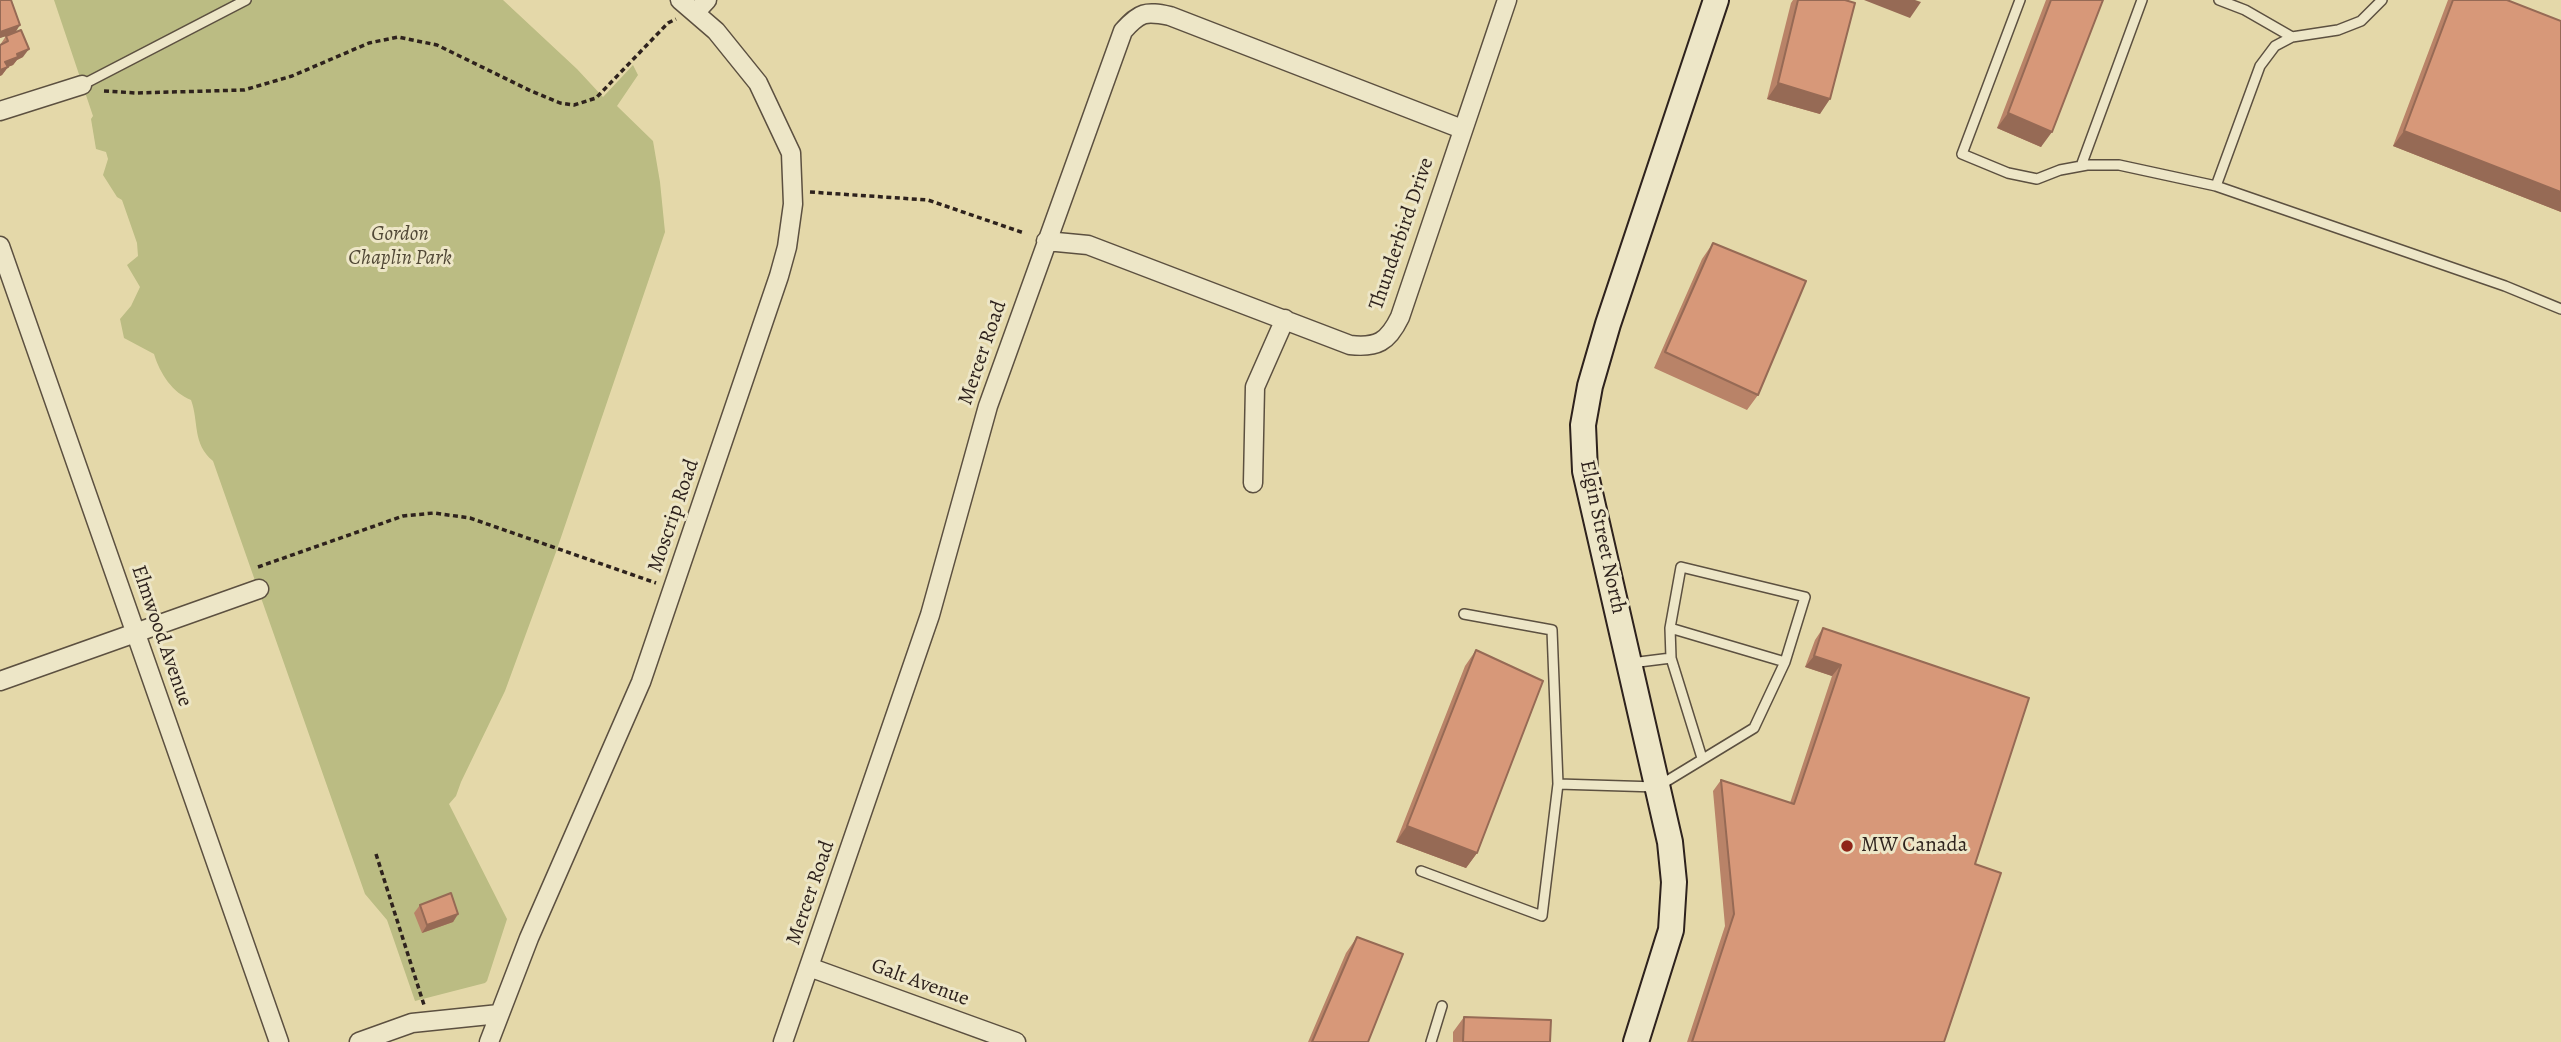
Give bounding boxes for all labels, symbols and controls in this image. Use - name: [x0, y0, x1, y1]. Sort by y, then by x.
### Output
- street label: Thunderbird Drive: [1364, 155, 1440, 313]
- park label: Gordon Chaplin Park: [348, 222, 452, 272]
- street label: Mercer Road: [953, 298, 1013, 408]
- street label: Moscrip Road: [643, 456, 705, 576]
- street label: Elgin Street North: [1573, 458, 1631, 616]
- street label: Elmwood Avenue: [125, 562, 197, 710]
- place label: MW Canada: [1861, 833, 1968, 859]
- street label: Mercer Road: [781, 838, 841, 948]
- marker: MW Canada: [1839, 838, 1855, 854]
- street label: Galt Avenue: [868, 954, 972, 1012]

